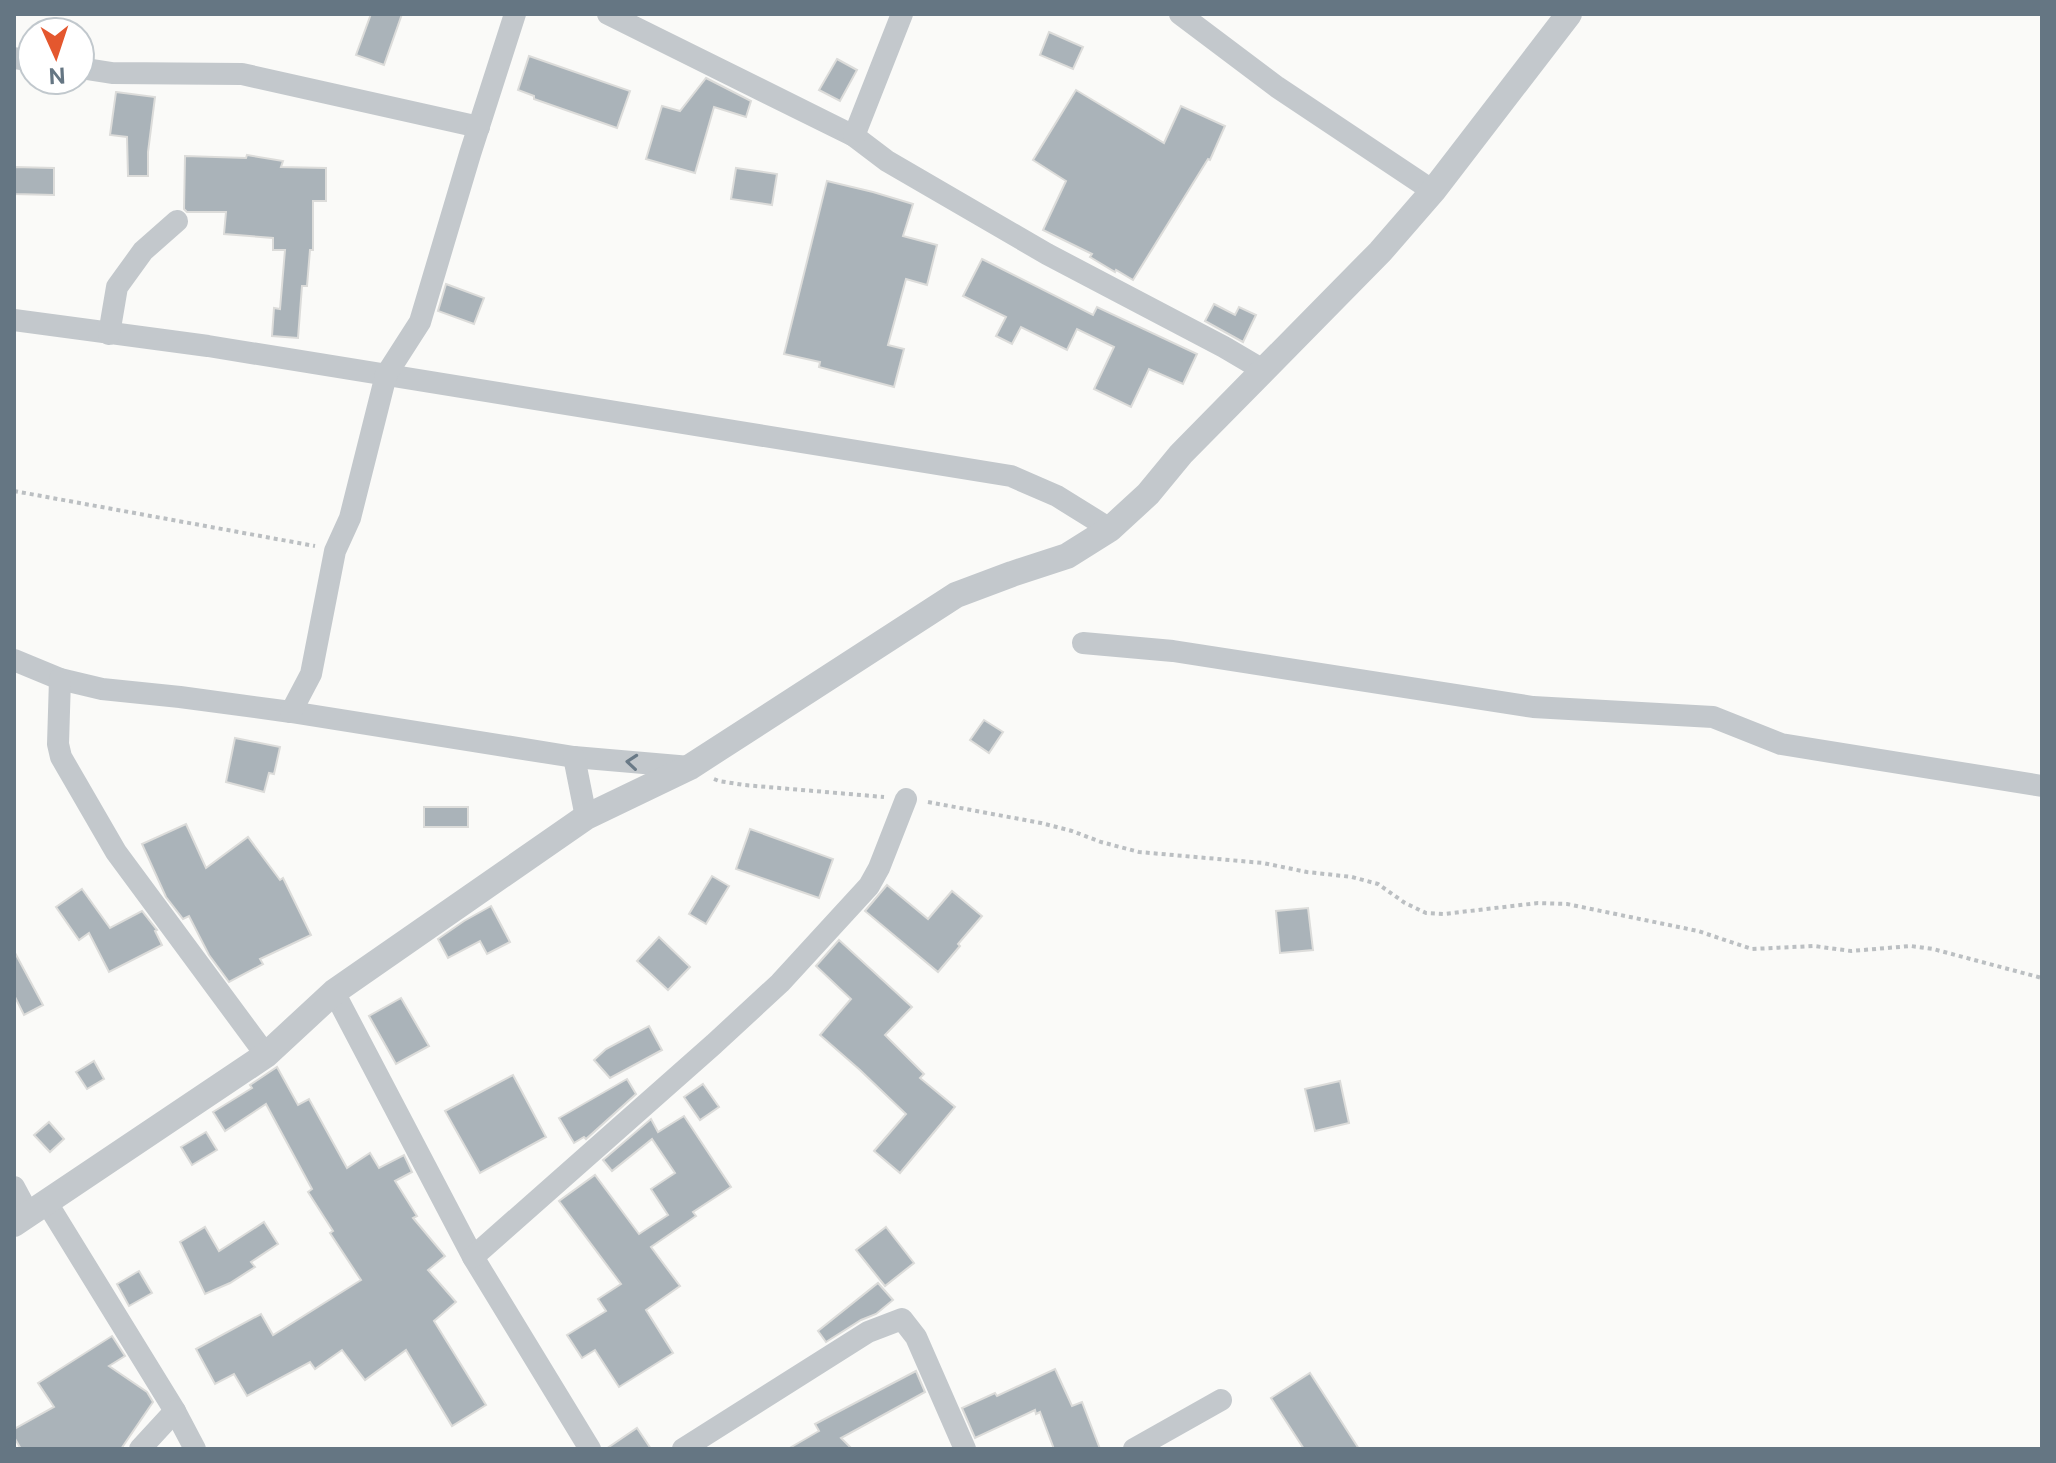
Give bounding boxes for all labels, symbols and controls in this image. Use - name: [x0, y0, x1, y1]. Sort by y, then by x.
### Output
- north arrow: [16, 16, 96, 96]
- text: N: [48, 63, 66, 89]
- one-way arrow: [625, 754, 638, 771]

